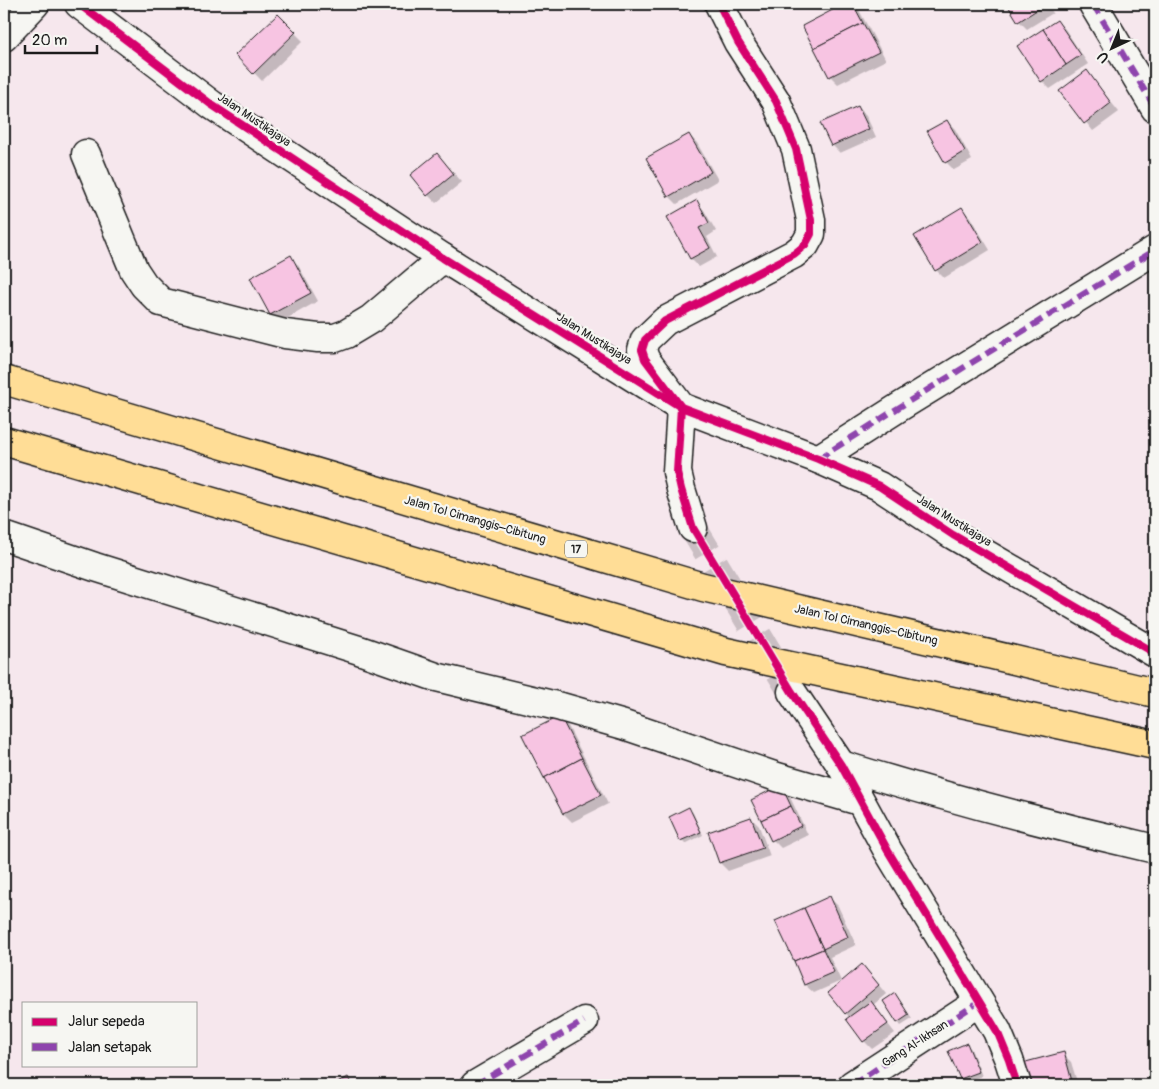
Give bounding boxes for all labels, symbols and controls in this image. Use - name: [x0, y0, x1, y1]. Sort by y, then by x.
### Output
- scale bar: [25, 22, 98, 54]
- north arrow: [1086, 22, 1136, 72]
- text: 20 m: [32, 31, 67, 50]
- text: U: [1094, 48, 1113, 66]
- street label: Jalan Mustikajaya: [214, 90, 294, 150]
- street label: Jalan Mustikajaya: [554, 310, 635, 368]
- street label: Jalan Mustikajaya: [914, 492, 995, 550]
- street label: Jalan Tol Cimanggis–Cibitung: [402, 493, 548, 547]
- road number: 17: [565, 540, 587, 558]
- street label: Jalan Tol Cimanggis–Cibitung: [793, 601, 939, 649]
- legend: [22, 1002, 198, 1066]
- text: Jalur sepeda: [68, 1012, 145, 1031]
- street label: Gang Al-Ikhsan: [879, 1017, 951, 1071]
- text: Jalan setapak: [68, 1038, 152, 1057]

